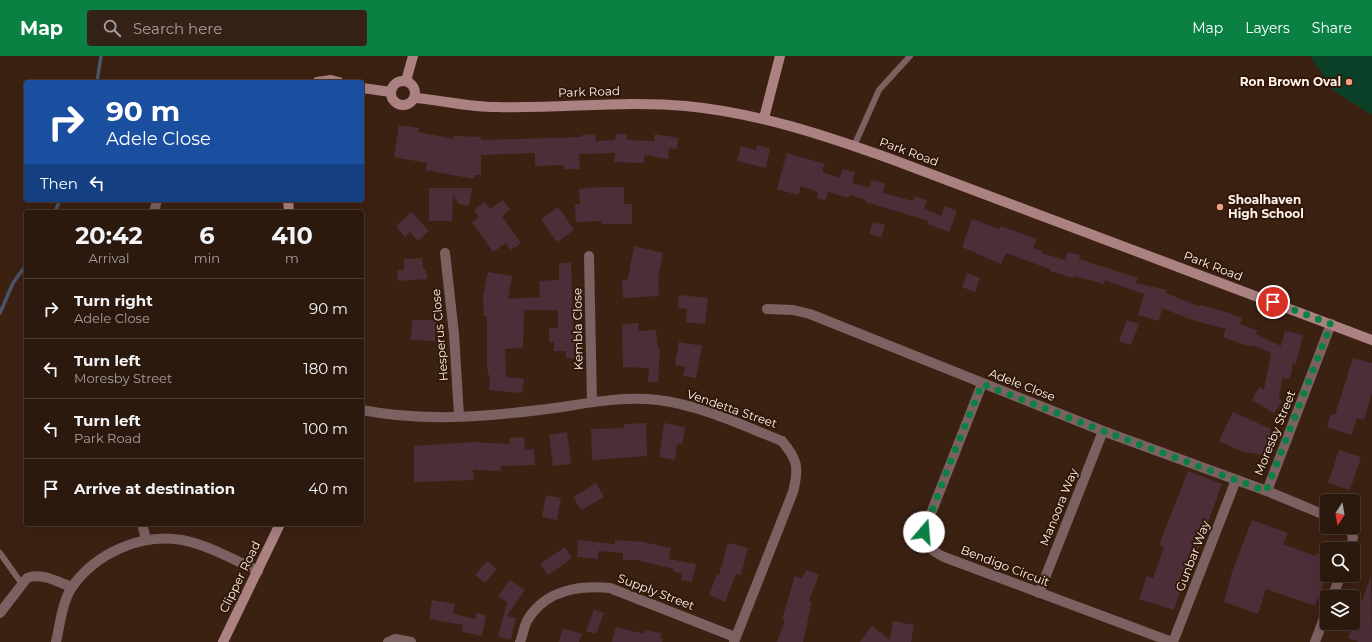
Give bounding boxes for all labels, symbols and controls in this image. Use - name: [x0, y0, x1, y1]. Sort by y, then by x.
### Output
- search box: [87, 10, 367, 46]
- text: Map: [20, 17, 63, 40]
- icon: search: [101, 17, 123, 39]
- text: Search here: [133, 19, 222, 38]
- text: Map: [1192, 19, 1223, 37]
- text: Layers: [1245, 19, 1290, 37]
- text: Share: [1312, 19, 1352, 37]
- place label: Ron Brown Oval: [1240, 74, 1341, 89]
- marker: Ron Brown Oval: [1344, 77, 1354, 87]
- street label: Park Road: [558, 83, 620, 100]
- text: 90 m: [106, 94, 180, 128]
- icon: right: [40, 96, 92, 148]
- text: Adele Close: [106, 128, 211, 150]
- street label: Park Road: [878, 134, 941, 169]
- icon: left: [86, 172, 108, 194]
- text: Then: [40, 174, 78, 193]
- place label: Shoalhaven High School: [1228, 192, 1304, 221]
- marker: Shoalhaven High School: [1215, 202, 1225, 212]
- text: 20:42: [75, 221, 143, 250]
- text: 6: [199, 221, 215, 250]
- text: 410: [271, 221, 313, 250]
- street label: Park Road: [1182, 247, 1245, 284]
- text: Arrival: [88, 250, 129, 266]
- text: min: [194, 250, 220, 266]
- text: m: [285, 250, 299, 266]
- pin: [1256, 285, 1290, 319]
- street label: Hesperus Close: [428, 288, 451, 382]
- street label: Kembla Close: [569, 288, 586, 370]
- text: Turn right: [74, 291, 153, 310]
- icon: arrive: [1262, 291, 1284, 313]
- icon: right: [40, 298, 62, 320]
- text: 90 m: [309, 299, 348, 318]
- text: Adele Close: [74, 310, 150, 326]
- text: Turn left: [74, 351, 141, 370]
- icon: left: [40, 358, 62, 380]
- text: 180 m: [303, 359, 348, 378]
- street label: Adele Close: [987, 365, 1058, 404]
- text: Moresby Street: [74, 370, 172, 386]
- street label: Vendetta Street: [685, 386, 779, 431]
- street label: Moresby Street: [1251, 388, 1299, 478]
- text: Turn left: [74, 411, 141, 430]
- icon: left: [40, 418, 62, 440]
- text: 100 m: [303, 419, 348, 438]
- text: Park Road: [74, 430, 141, 446]
- street label: Manoora Way: [1036, 465, 1081, 548]
- icon: arrive: [40, 478, 62, 500]
- text: Arrive at destination: [74, 479, 235, 498]
- text: 40 m: [308, 479, 348, 498]
- north arrow: [1320, 494, 1360, 534]
- map controls: [1320, 494, 1360, 630]
- position arrow: [903, 511, 945, 553]
- street label: Gunbar Way: [1172, 518, 1213, 593]
- street label: Clipper Road: [216, 539, 263, 615]
- street label: Bendigo Circuit: [959, 542, 1052, 589]
- button: search: [1320, 542, 1360, 582]
- street label: Supply Street: [616, 570, 697, 613]
- button: layers: [1320, 590, 1360, 630]

